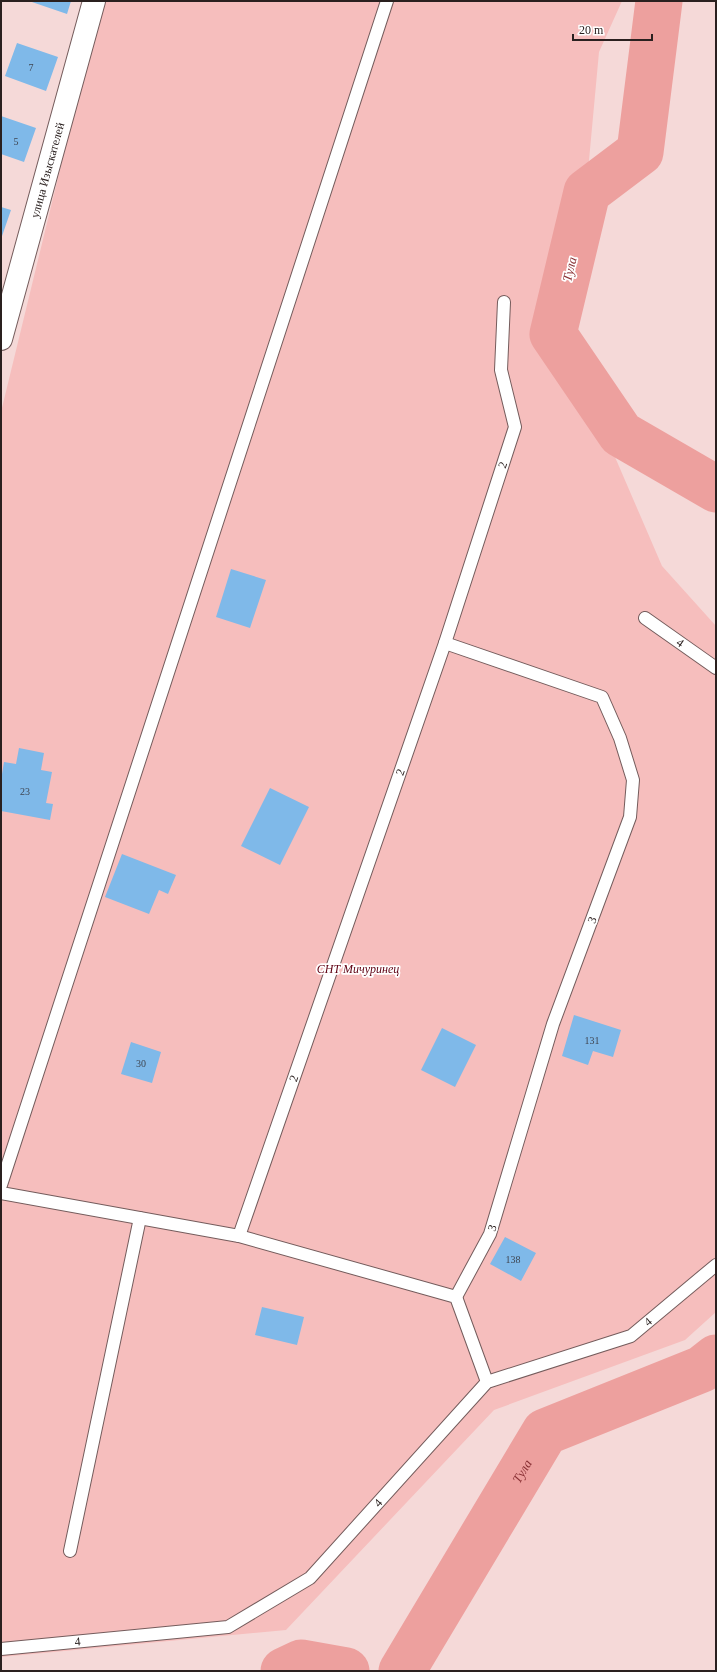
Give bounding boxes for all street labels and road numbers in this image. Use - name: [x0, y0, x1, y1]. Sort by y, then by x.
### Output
- street label: улица Изыскателей: [28, 120, 67, 220]
- street label: 2: [495, 460, 510, 470]
- street label: 4: [674, 635, 687, 650]
- street label: 2: [393, 767, 408, 777]
- street label: 3: [584, 915, 600, 925]
- street label: 2: [286, 1073, 301, 1083]
- street label: 3: [484, 1223, 500, 1233]
- street label: 4: [641, 1315, 655, 1329]
- street label: 4: [371, 1496, 385, 1510]
- street label: 4: [74, 1634, 81, 1649]

